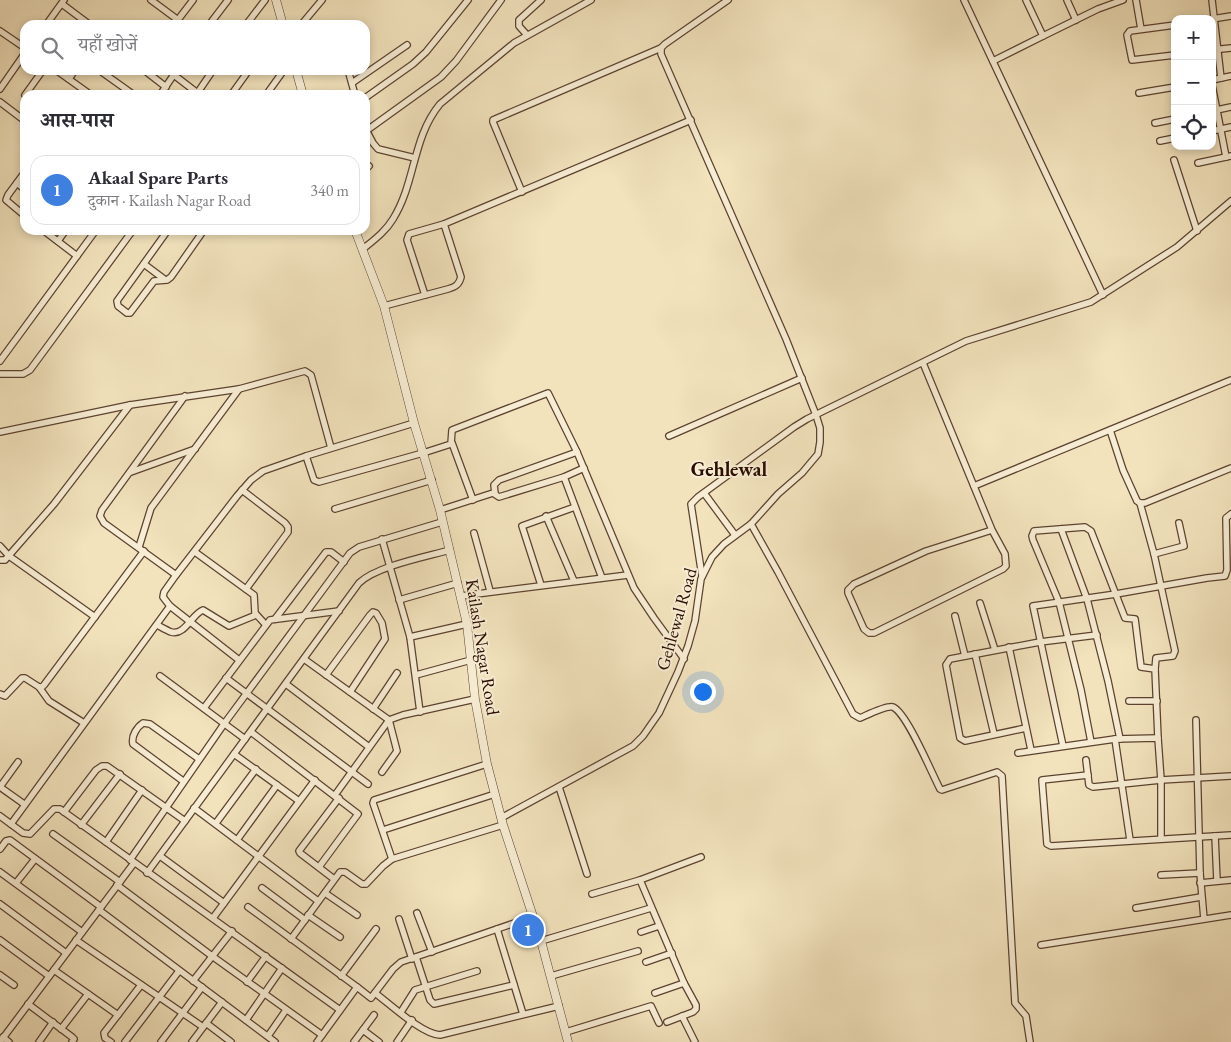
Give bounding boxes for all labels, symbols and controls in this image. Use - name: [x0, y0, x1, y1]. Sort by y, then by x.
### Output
- map controls: [1171, 15, 1216, 150]
- button: +: [1171, 15, 1216, 60]
- search box: [20, 20, 370, 75]
- text: यहाँ खोजें: [78, 32, 137, 57]
- icon: search: [38, 34, 66, 62]
- button: −: [1171, 60, 1216, 105]
- button: locate: [1171, 105, 1216, 150]
- text: आस-पास: [40, 106, 113, 133]
- text: Akaal Spare Parts: [88, 165, 228, 190]
- text: 1: [53, 180, 61, 201]
- text: 340 m: [310, 180, 349, 201]
- text: दुकान · Kailash Nagar Road: [88, 190, 251, 211]
- district label: Gehlewal: [691, 456, 767, 482]
- street label: Gehlewal Road: [650, 564, 702, 673]
- street label: Kailash Nagar Road: [461, 577, 505, 718]
- your location: [690, 679, 716, 705]
- pin: 1: [512, 911, 544, 949]

